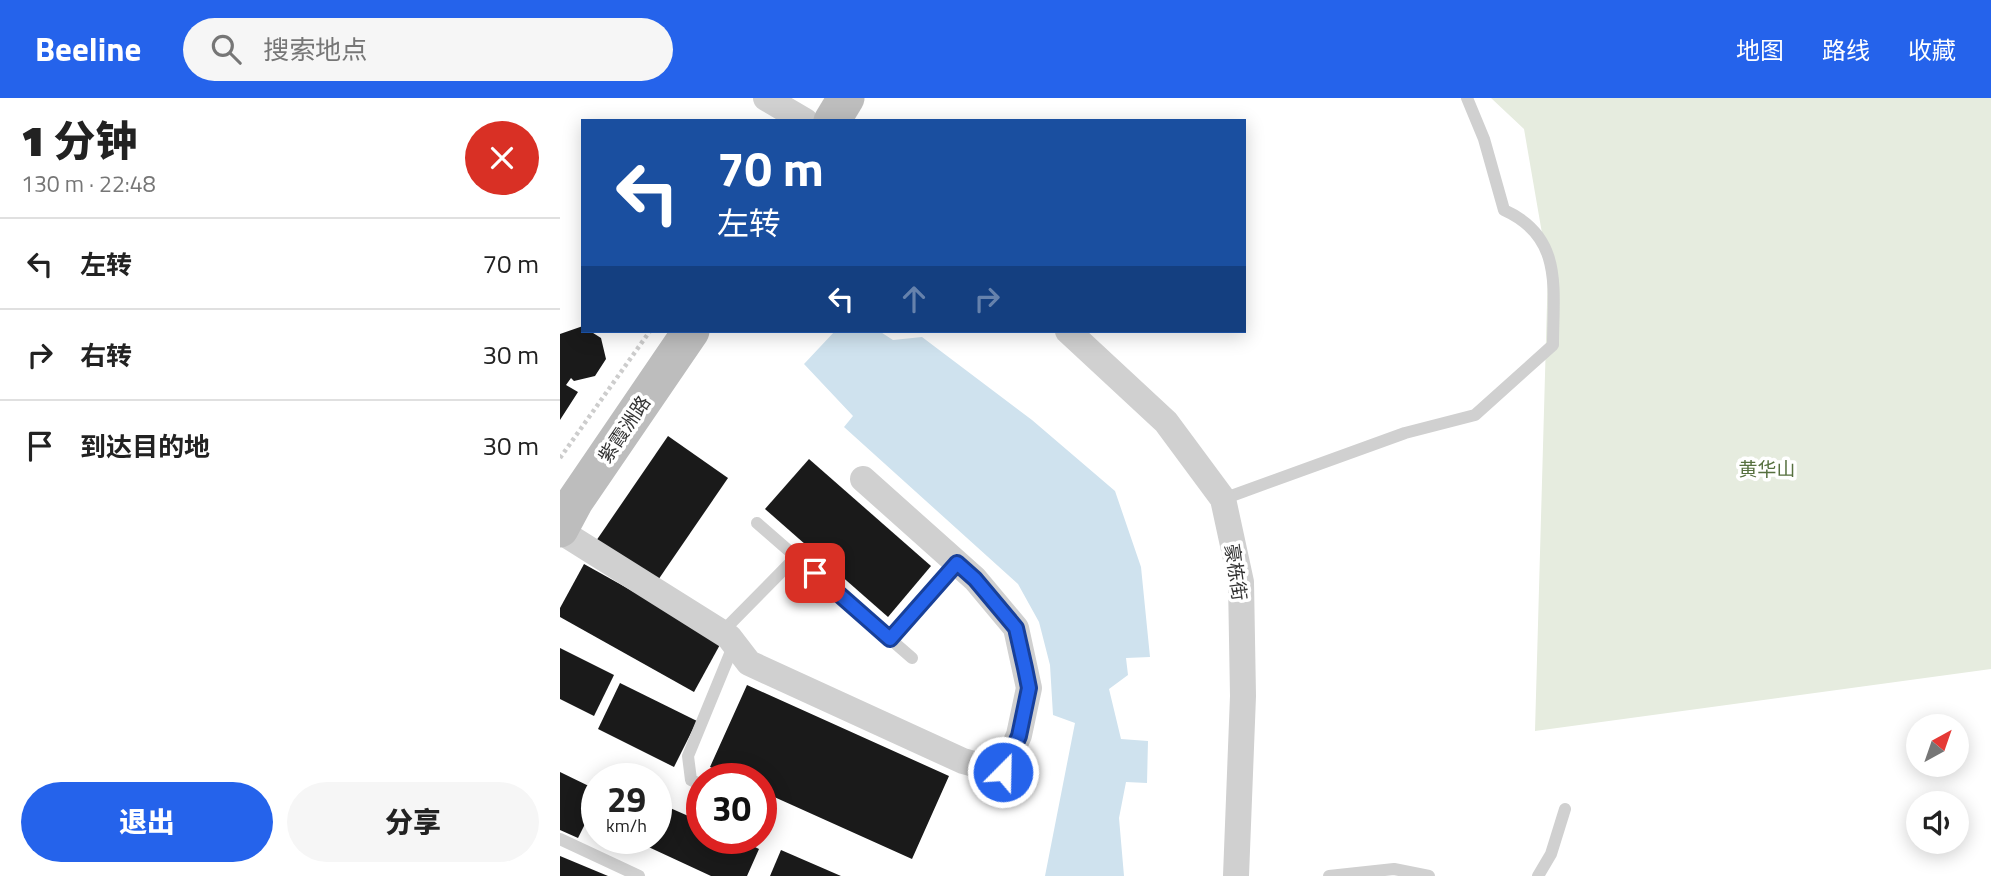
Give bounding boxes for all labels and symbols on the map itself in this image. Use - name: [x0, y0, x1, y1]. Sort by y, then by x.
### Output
- street label: 紫霞洲路: [590, 389, 657, 468]
- park label: 黄华山: [1738, 454, 1796, 483]
- street label: 豪栋街: [1218, 542, 1255, 602]
- pin: [785, 543, 845, 603]
- north arrow: [1906, 714, 1969, 777]
- position arrow: [966, 735, 1040, 809]
- speed limit sign: 30: [686, 763, 777, 854]

